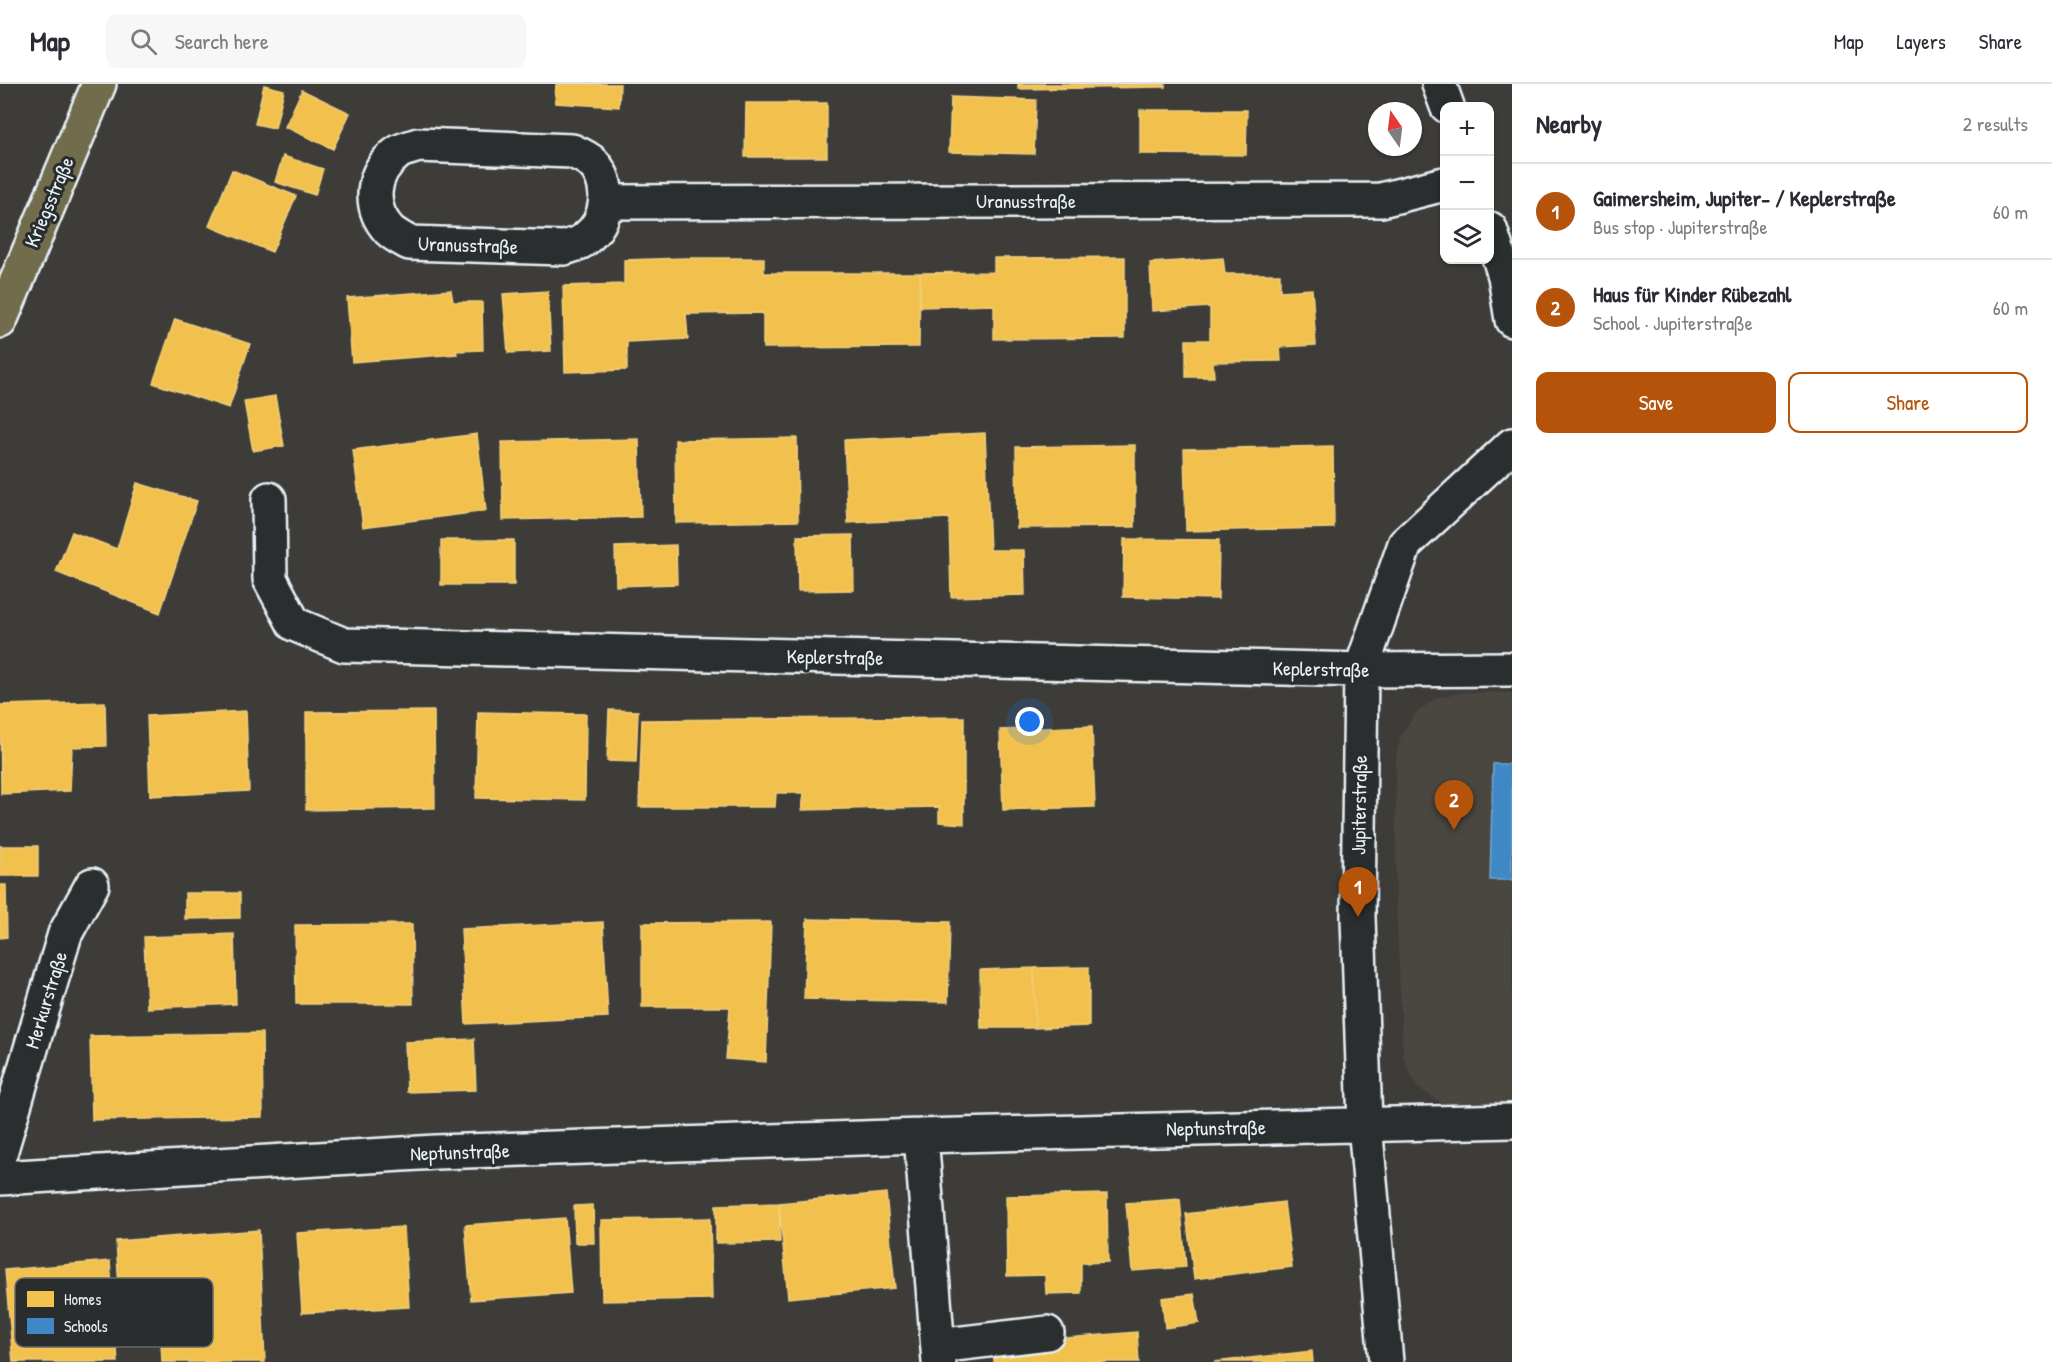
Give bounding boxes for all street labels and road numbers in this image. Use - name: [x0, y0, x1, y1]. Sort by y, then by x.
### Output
- street label: Kriegsstraße: [17, 152, 80, 251]
- street label: Uranusstraße: [976, 187, 1076, 214]
- street label: Uranusstraße: [418, 229, 518, 260]
- street label: Keplerstraße: [786, 642, 884, 671]
- street label: Keplerstraße: [1272, 654, 1370, 683]
- street label: Jupiterstraße: [1344, 755, 1373, 855]
- street label: Merkurstraße: [18, 948, 73, 1052]
- street label: Neptunstraße: [1166, 1113, 1266, 1142]
- street label: Neptunstraße: [410, 1136, 510, 1167]

